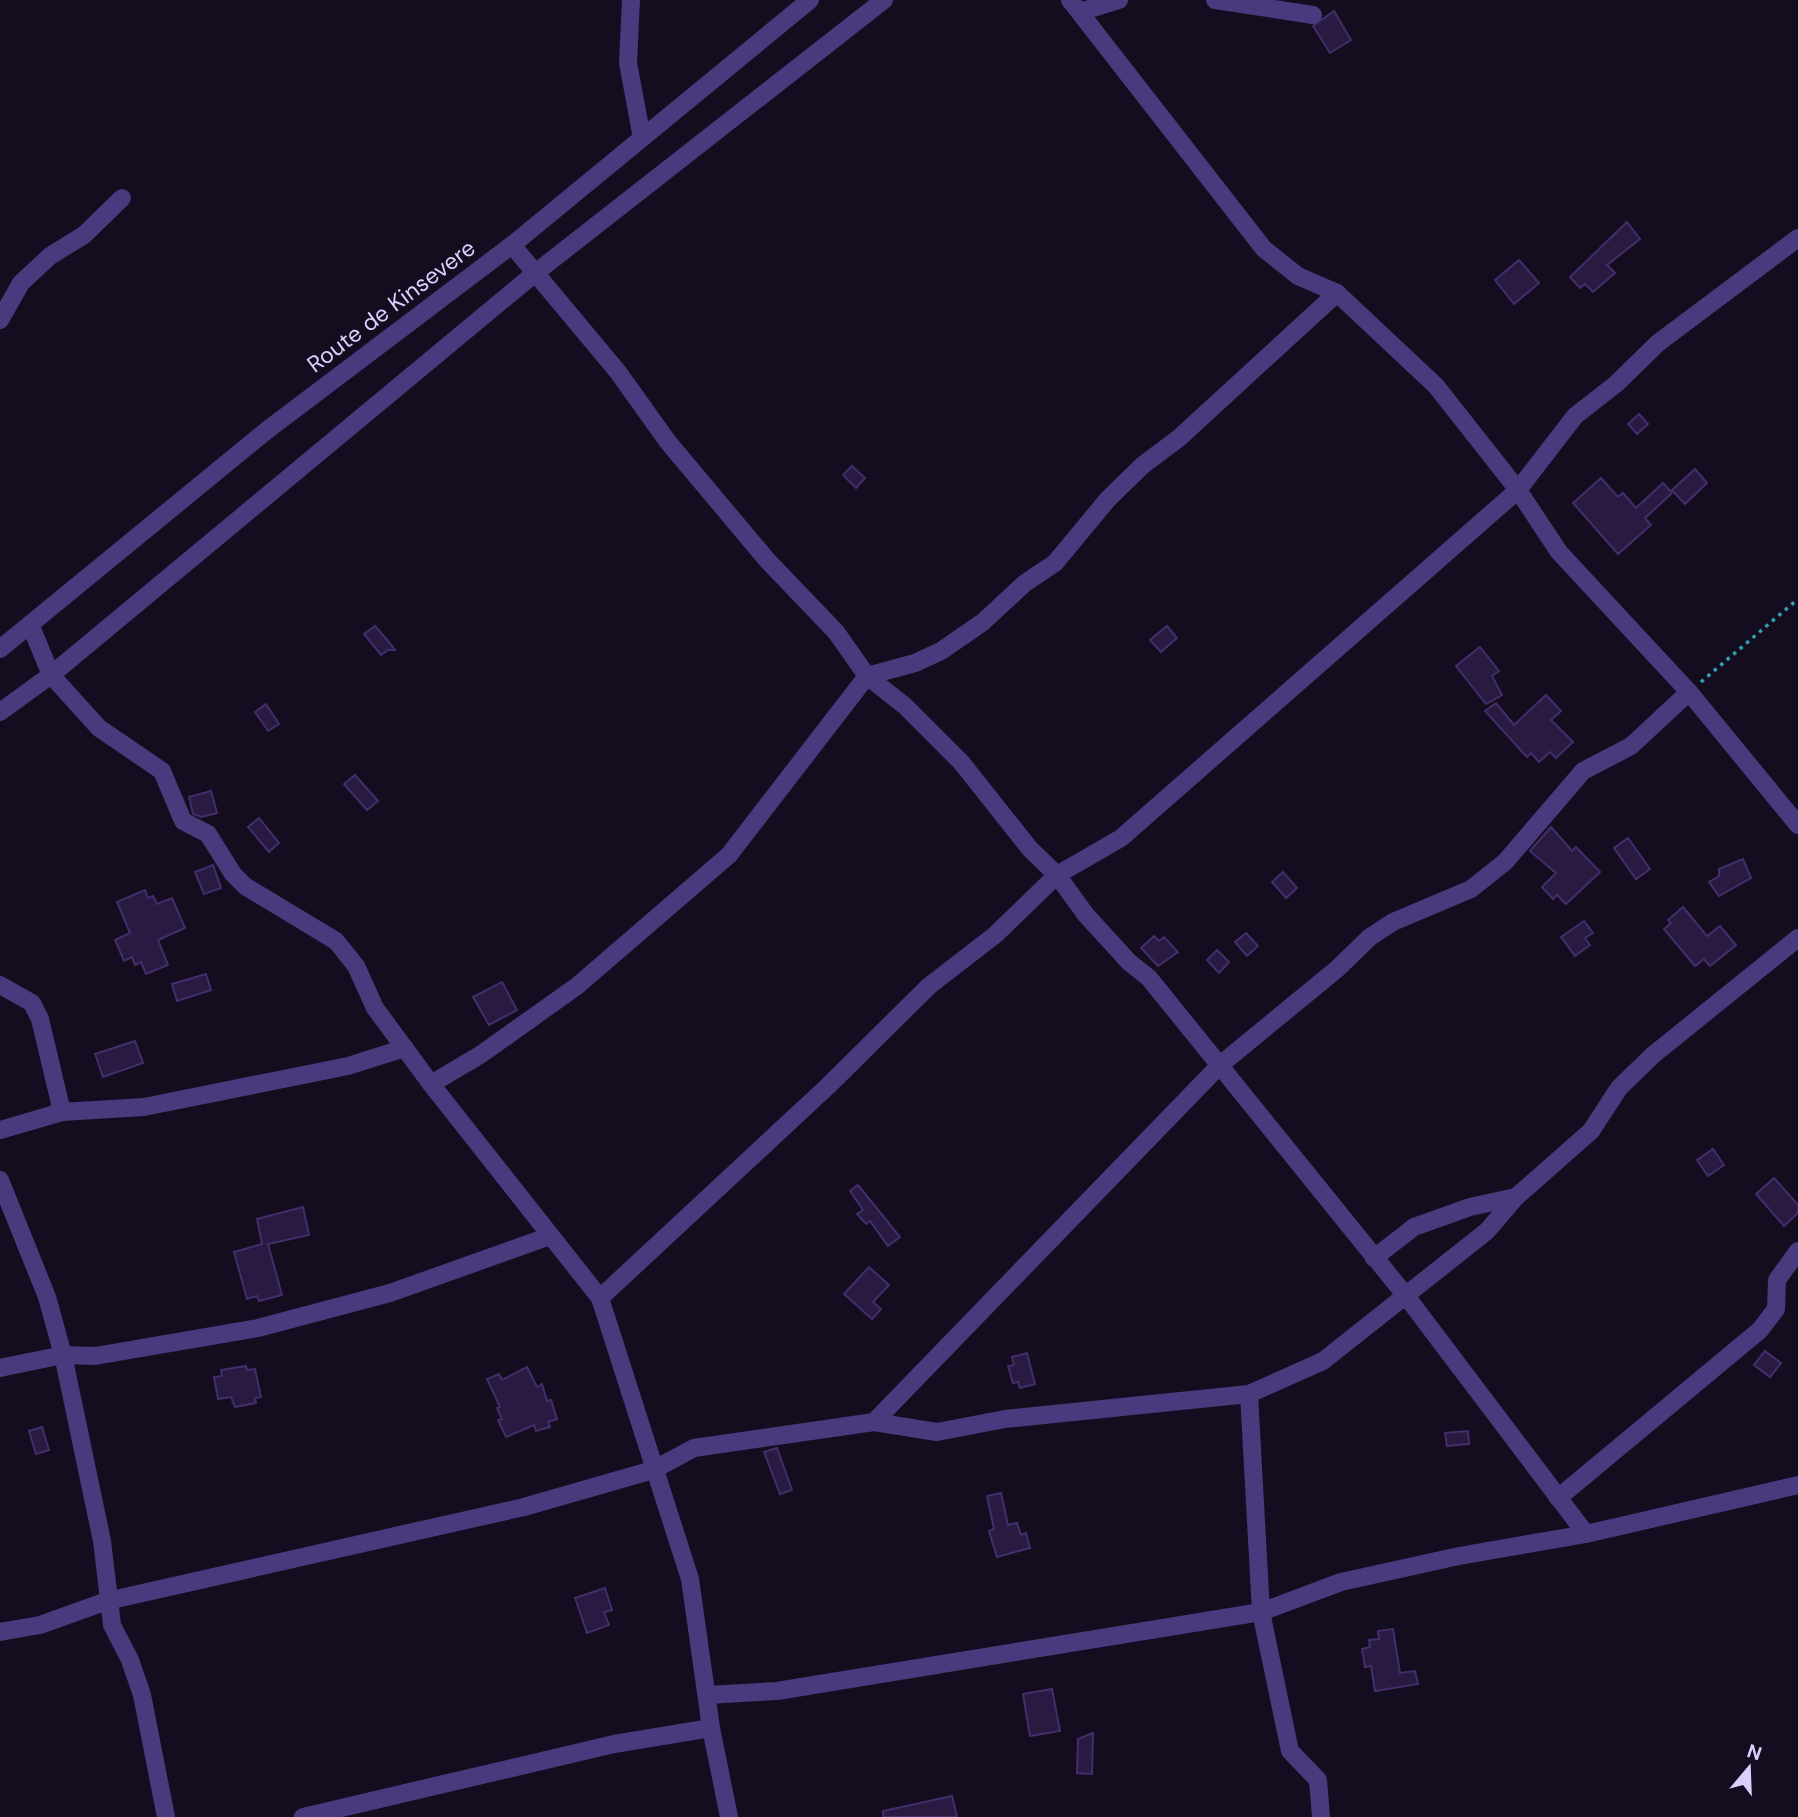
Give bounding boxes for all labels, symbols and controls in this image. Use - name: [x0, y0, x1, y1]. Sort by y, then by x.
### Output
- street label: Route de Kinsevere: [301, 233, 481, 379]
- north arrow: [1714, 1733, 1784, 1803]
- text: N: [1744, 1738, 1765, 1766]

